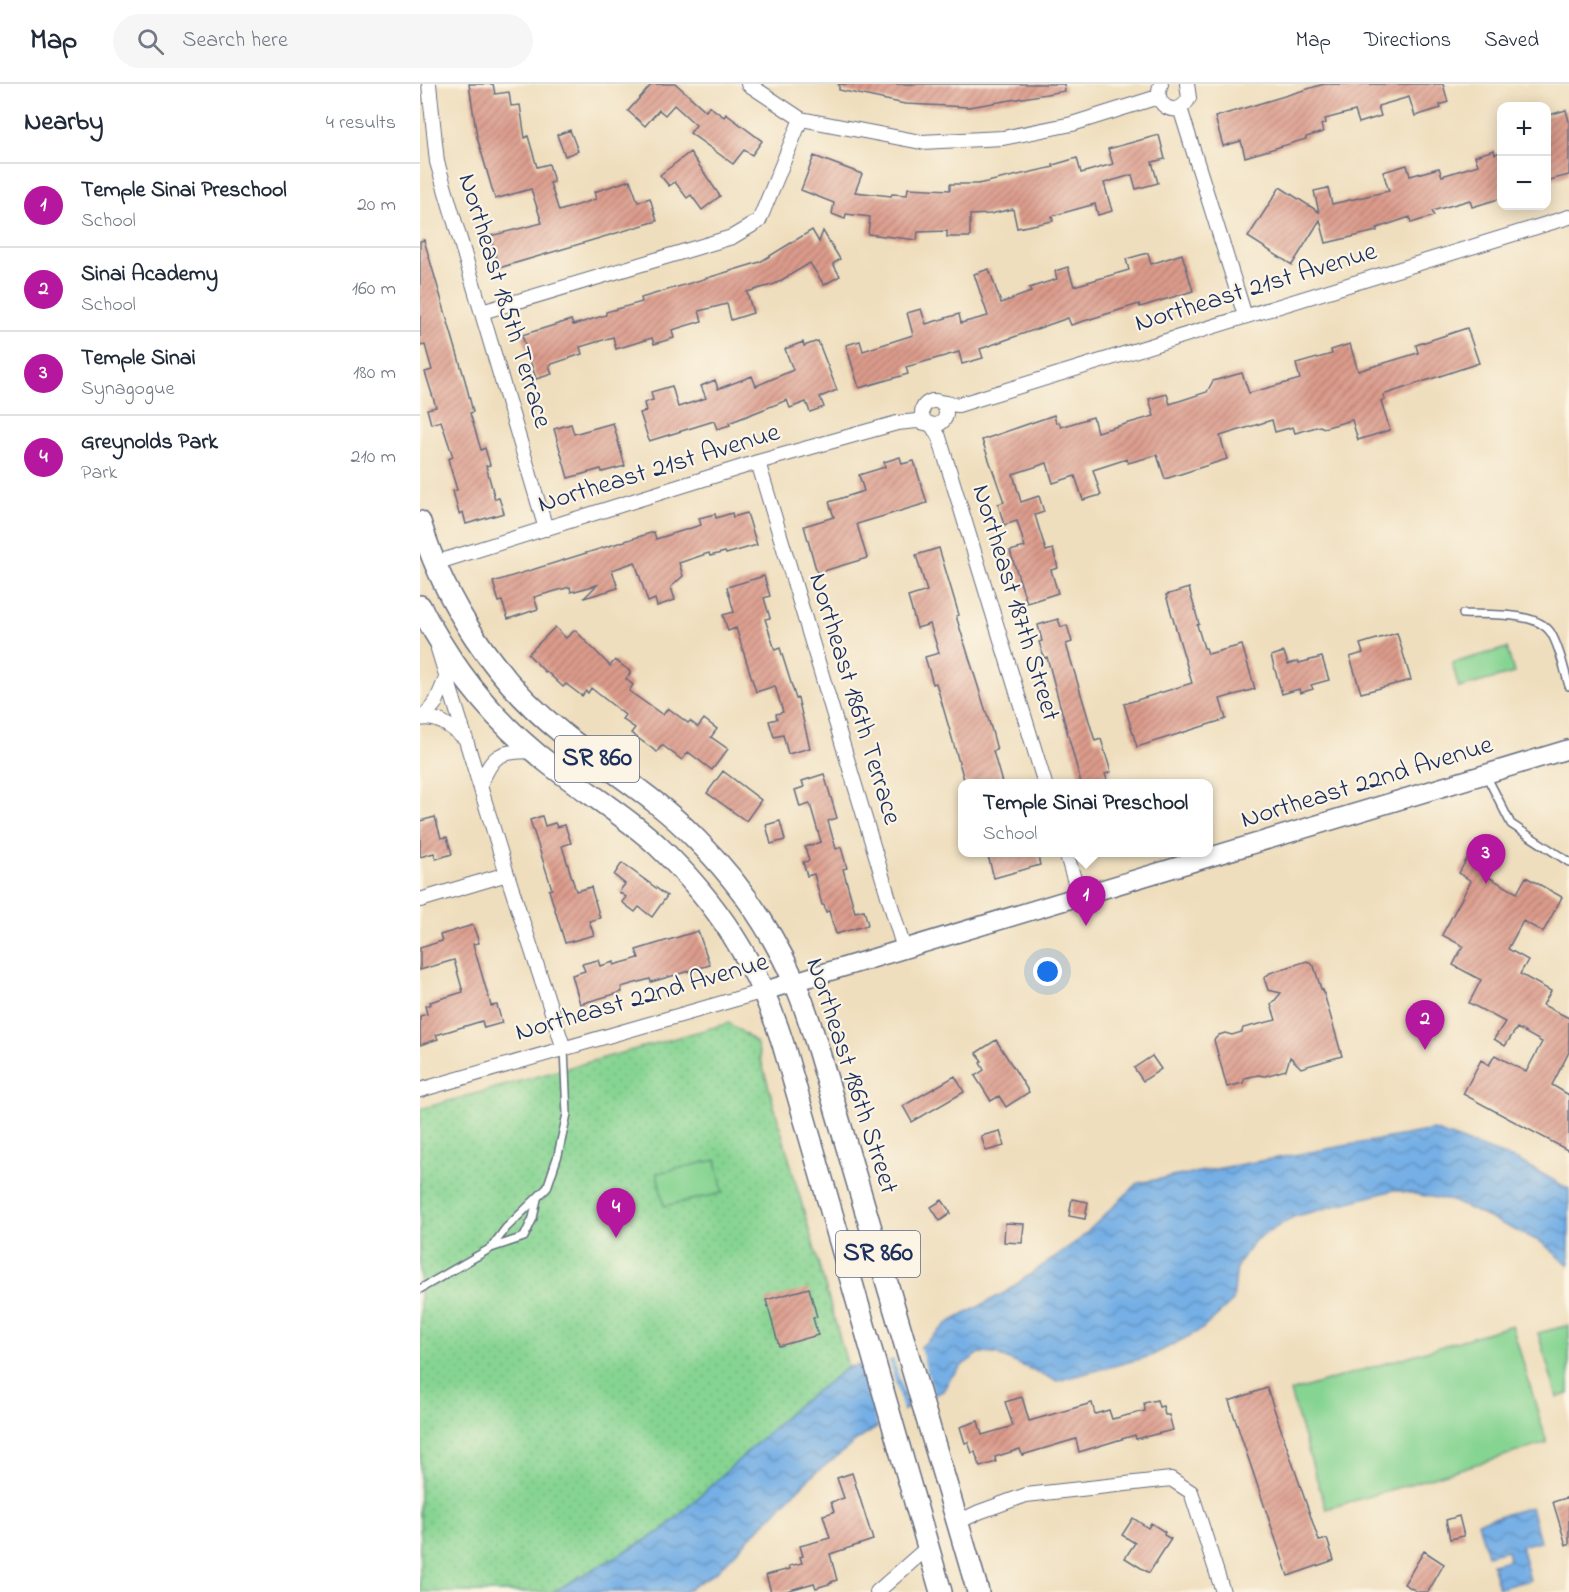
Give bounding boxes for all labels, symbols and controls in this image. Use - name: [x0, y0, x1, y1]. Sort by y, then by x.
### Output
- search box: [113, 14, 533, 68]
- text: Map: [30, 21, 77, 62]
- icon: search: [134, 25, 167, 58]
- text: Search here: [182, 25, 288, 57]
- text: Map: [1295, 26, 1331, 56]
- text: Directions: [1364, 26, 1451, 56]
- text: Saved: [1484, 26, 1539, 56]
- map controls: [1497, 102, 1551, 210]
- button: +: [1497, 102, 1551, 156]
- text: Nearby: [24, 104, 103, 142]
- text: 4 results: [326, 109, 396, 138]
- button: −: [1497, 156, 1551, 210]
- street label: Northeast 185th Terrace: [447, 169, 562, 434]
- text: Temple Sinai Preschool: [81, 175, 287, 207]
- text: 1: [40, 191, 47, 220]
- text: 20 m: [357, 191, 396, 220]
- text: School: [81, 207, 136, 236]
- street label: Northeast 21st Avenue: [1130, 232, 1383, 343]
- text: Sinai Academy: [81, 259, 218, 291]
- text: 2: [39, 275, 48, 304]
- text: 160 m: [352, 275, 396, 304]
- text: School: [81, 291, 136, 320]
- text: Temple Sinai: [81, 343, 196, 375]
- text: 3: [39, 359, 48, 388]
- text: 180 m: [353, 359, 396, 388]
- text: Synagogue: [81, 375, 174, 404]
- street label: Northeast 21st Avenue: [533, 413, 786, 524]
- text: Greynolds Park: [81, 427, 218, 459]
- text: 4: [39, 443, 48, 472]
- text: 210 m: [351, 443, 396, 472]
- text: Park: [81, 459, 117, 488]
- street label: Northeast 187th Street: [960, 480, 1070, 726]
- street label: Northeast 186th Terrace: [797, 569, 911, 830]
- street label: Northeast 22nd Avenue: [1236, 726, 1499, 840]
- road number: SR 860: [555, 736, 639, 782]
- popup: [958, 779, 1213, 857]
- text: Temple Sinai Preschool: [983, 788, 1188, 820]
- text: School: [983, 820, 1037, 849]
- pin: 3: [1466, 834, 1506, 884]
- pin: 1: [1066, 876, 1106, 926]
- street label: Northeast 22nd Avenue: [511, 943, 774, 1053]
- street label: Northeast 186th Street: [794, 953, 908, 1199]
- your location: [1033, 957, 1062, 986]
- pin: 2: [1406, 1000, 1444, 1050]
- pin: 4: [596, 1188, 636, 1238]
- road number: SR 860: [836, 1231, 920, 1277]

